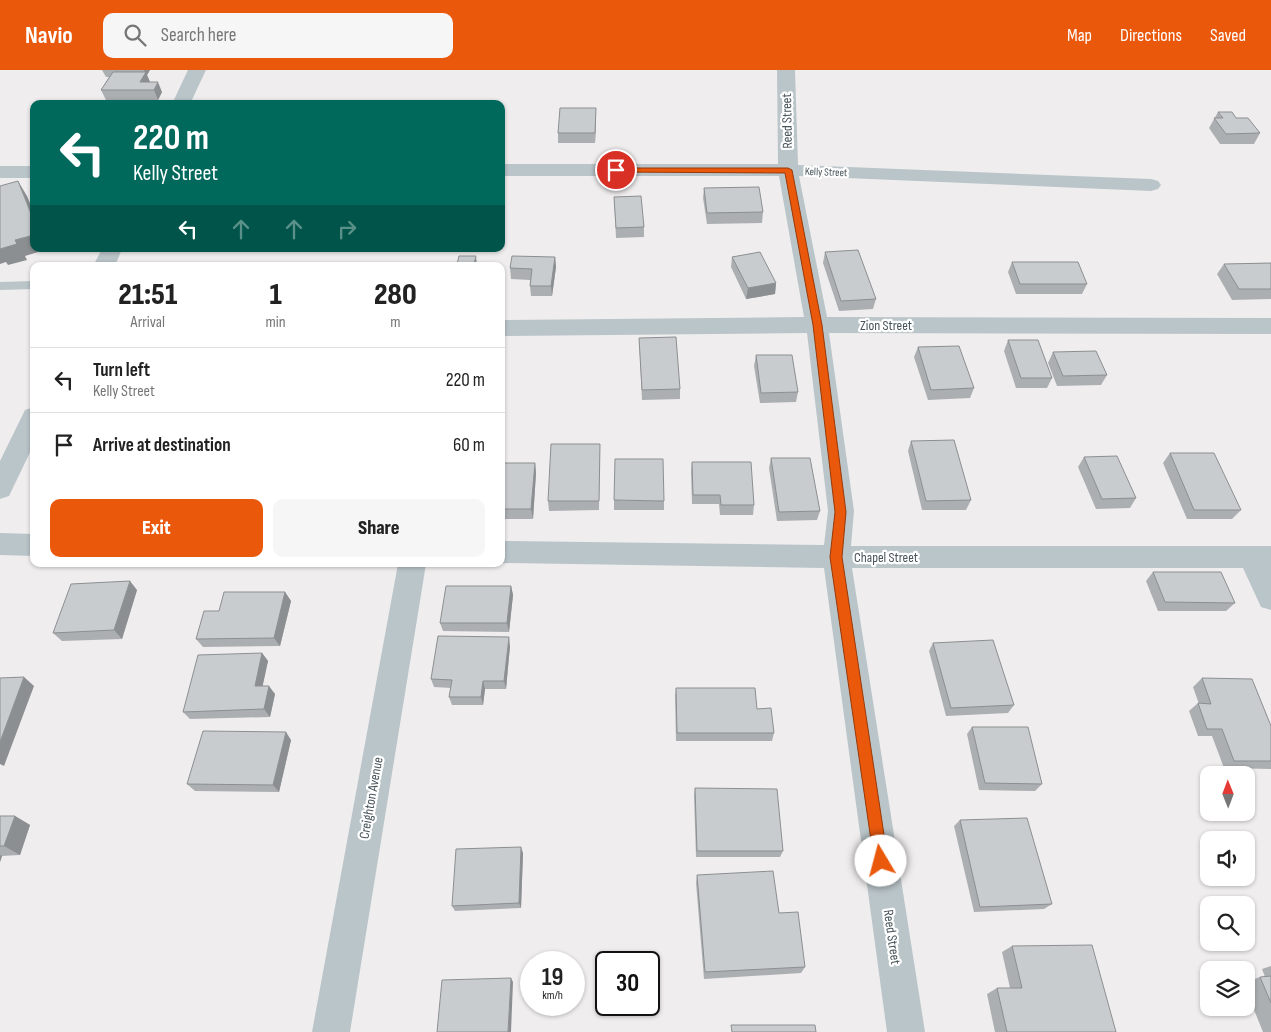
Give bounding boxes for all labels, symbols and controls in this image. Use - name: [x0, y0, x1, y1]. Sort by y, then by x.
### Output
- search box: [103, 13, 453, 58]
- text: Navio: [25, 21, 73, 50]
- icon: search: [121, 21, 149, 49]
- text: Search here: [161, 24, 236, 47]
- text: Map: [1067, 25, 1092, 46]
- text: Directions: [1120, 25, 1182, 46]
- text: Saved: [1210, 25, 1246, 46]
- street label: Reed Street: [778, 93, 796, 149]
- text: 220 m: [133, 117, 209, 160]
- icon: left: [50, 120, 115, 185]
- pin: [595, 149, 637, 191]
- icon: arrive: [602, 156, 630, 184]
- text: Kelly Street: [133, 160, 218, 187]
- street label: Kelly Street: [805, 165, 848, 179]
- icon: left: [174, 215, 202, 243]
- icon: ahead: [227, 215, 255, 243]
- icon: ahead: [280, 215, 308, 243]
- icon: right: [333, 215, 361, 243]
- text: 21:51: [118, 277, 177, 313]
- text: 1: [269, 277, 282, 313]
- text: 280: [374, 277, 417, 313]
- text: Arrival: [131, 313, 165, 332]
- text: min: [265, 313, 286, 332]
- text: m: [390, 313, 400, 332]
- street label: Zion Street: [860, 317, 912, 334]
- text: Turn left: [93, 359, 150, 382]
- icon: left: [50, 366, 78, 394]
- text: 220 m: [446, 369, 485, 392]
- text: Kelly Street: [93, 382, 155, 401]
- icon: arrive: [50, 431, 78, 459]
- text: Arrive at destination: [93, 434, 231, 457]
- text: 60 m: [453, 434, 485, 457]
- button: Exit: [50, 499, 263, 557]
- button: Share: [273, 499, 485, 557]
- street label: Chapel Street: [854, 549, 918, 566]
- street label: Creighton Avenue: [355, 756, 387, 840]
- north arrow: [1200, 766, 1255, 821]
- map controls: [1200, 766, 1255, 1016]
- button: sound: [1200, 831, 1255, 886]
- position arrow: [854, 834, 906, 886]
- button: search: [1200, 896, 1255, 951]
- street label: Reed Street: [880, 908, 904, 966]
- speed limit sign: 30: [595, 951, 660, 1016]
- button: layers: [1200, 961, 1255, 1016]
- text: 19: [542, 962, 563, 993]
- text: km/h: [542, 988, 563, 1003]

